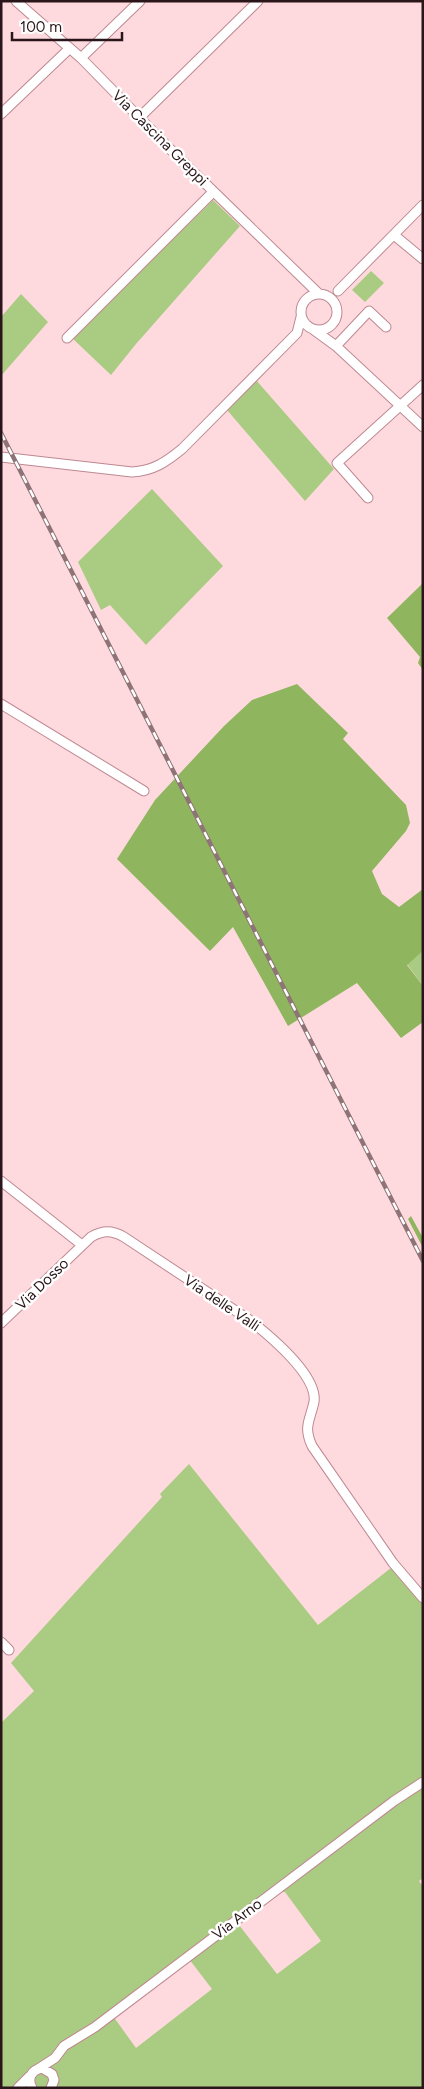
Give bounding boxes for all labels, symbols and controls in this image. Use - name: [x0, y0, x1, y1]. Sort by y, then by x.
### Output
- scale bar: [12, 10, 122, 42]
- text: 100 m: [20, 18, 62, 36]
- street label: Via Cascina Greppi: [108, 86, 212, 190]
- street label: Via Dosso: [12, 1254, 73, 1314]
- street label: Via delle Valli: [180, 1271, 264, 1335]
- street label: Via Arno: [209, 1894, 266, 1943]

